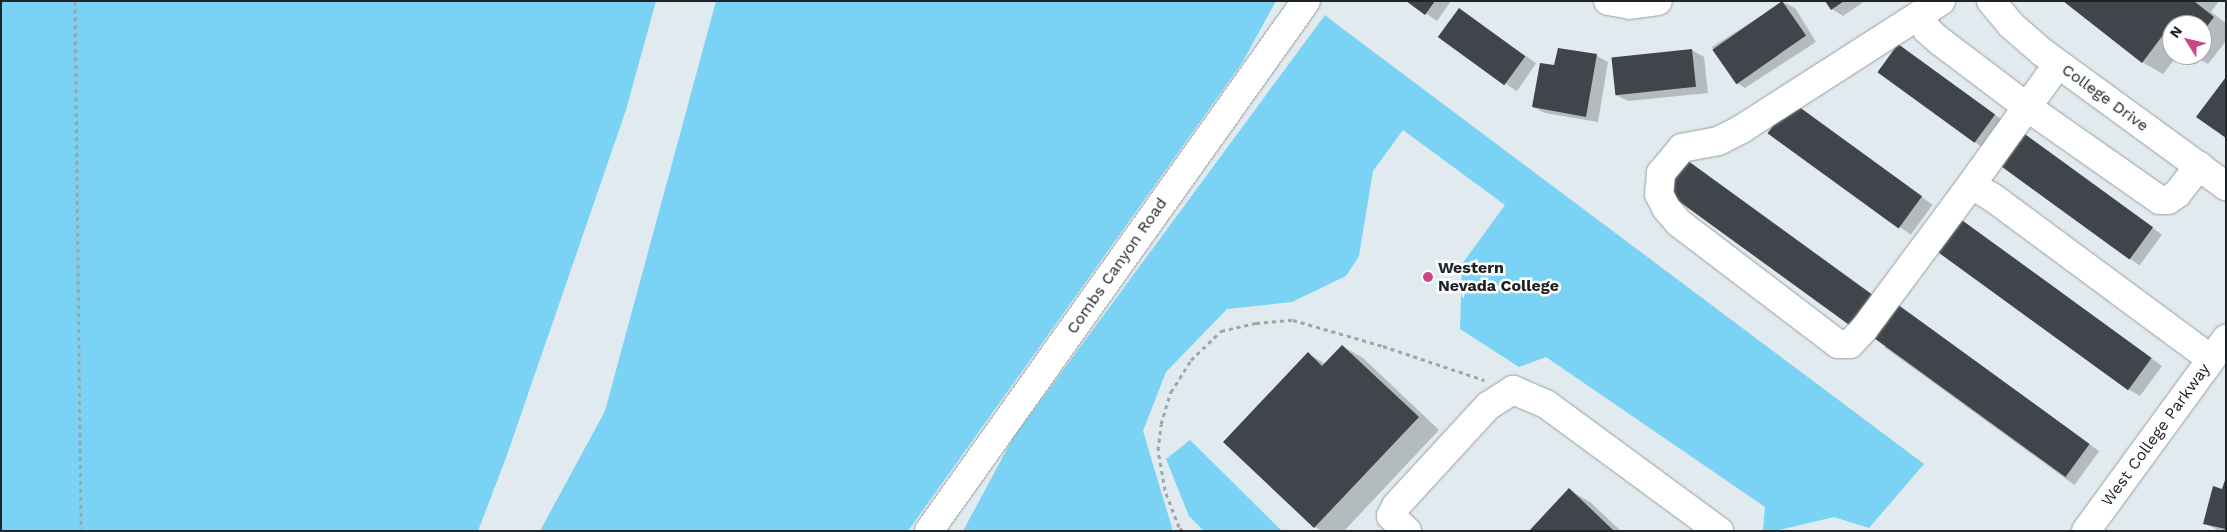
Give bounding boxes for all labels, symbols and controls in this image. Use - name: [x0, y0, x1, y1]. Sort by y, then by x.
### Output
- north arrow: [2162, 15, 2212, 65]
- text: N: [2166, 23, 2185, 41]
- street label: College Drive: [2058, 60, 2152, 136]
- street label: Combs Canyon Road: [1063, 194, 1171, 338]
- place label: Western Nevada College: [1438, 258, 1559, 296]
- marker: Western Nevada College: [1422, 271, 1434, 283]
- street label: West College Parkway: [2098, 360, 2214, 510]

